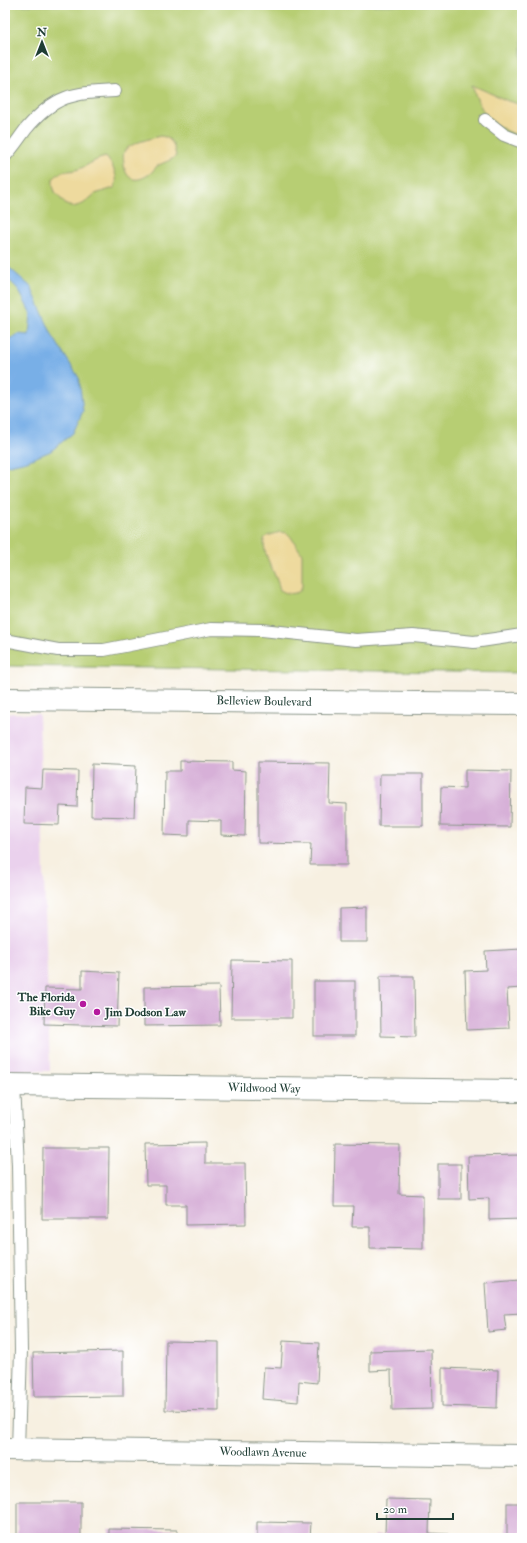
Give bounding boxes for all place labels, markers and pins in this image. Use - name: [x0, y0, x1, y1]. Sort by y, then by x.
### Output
- place label: The Florida Bike Guy: [16, 990, 76, 1019]
- marker: The Florida Bike Guy: [78, 999, 88, 1009]
- place label: Jim Dodson Law: [104, 1005, 186, 1020]
- marker: Jim Dodson Law: [92, 1007, 102, 1017]

